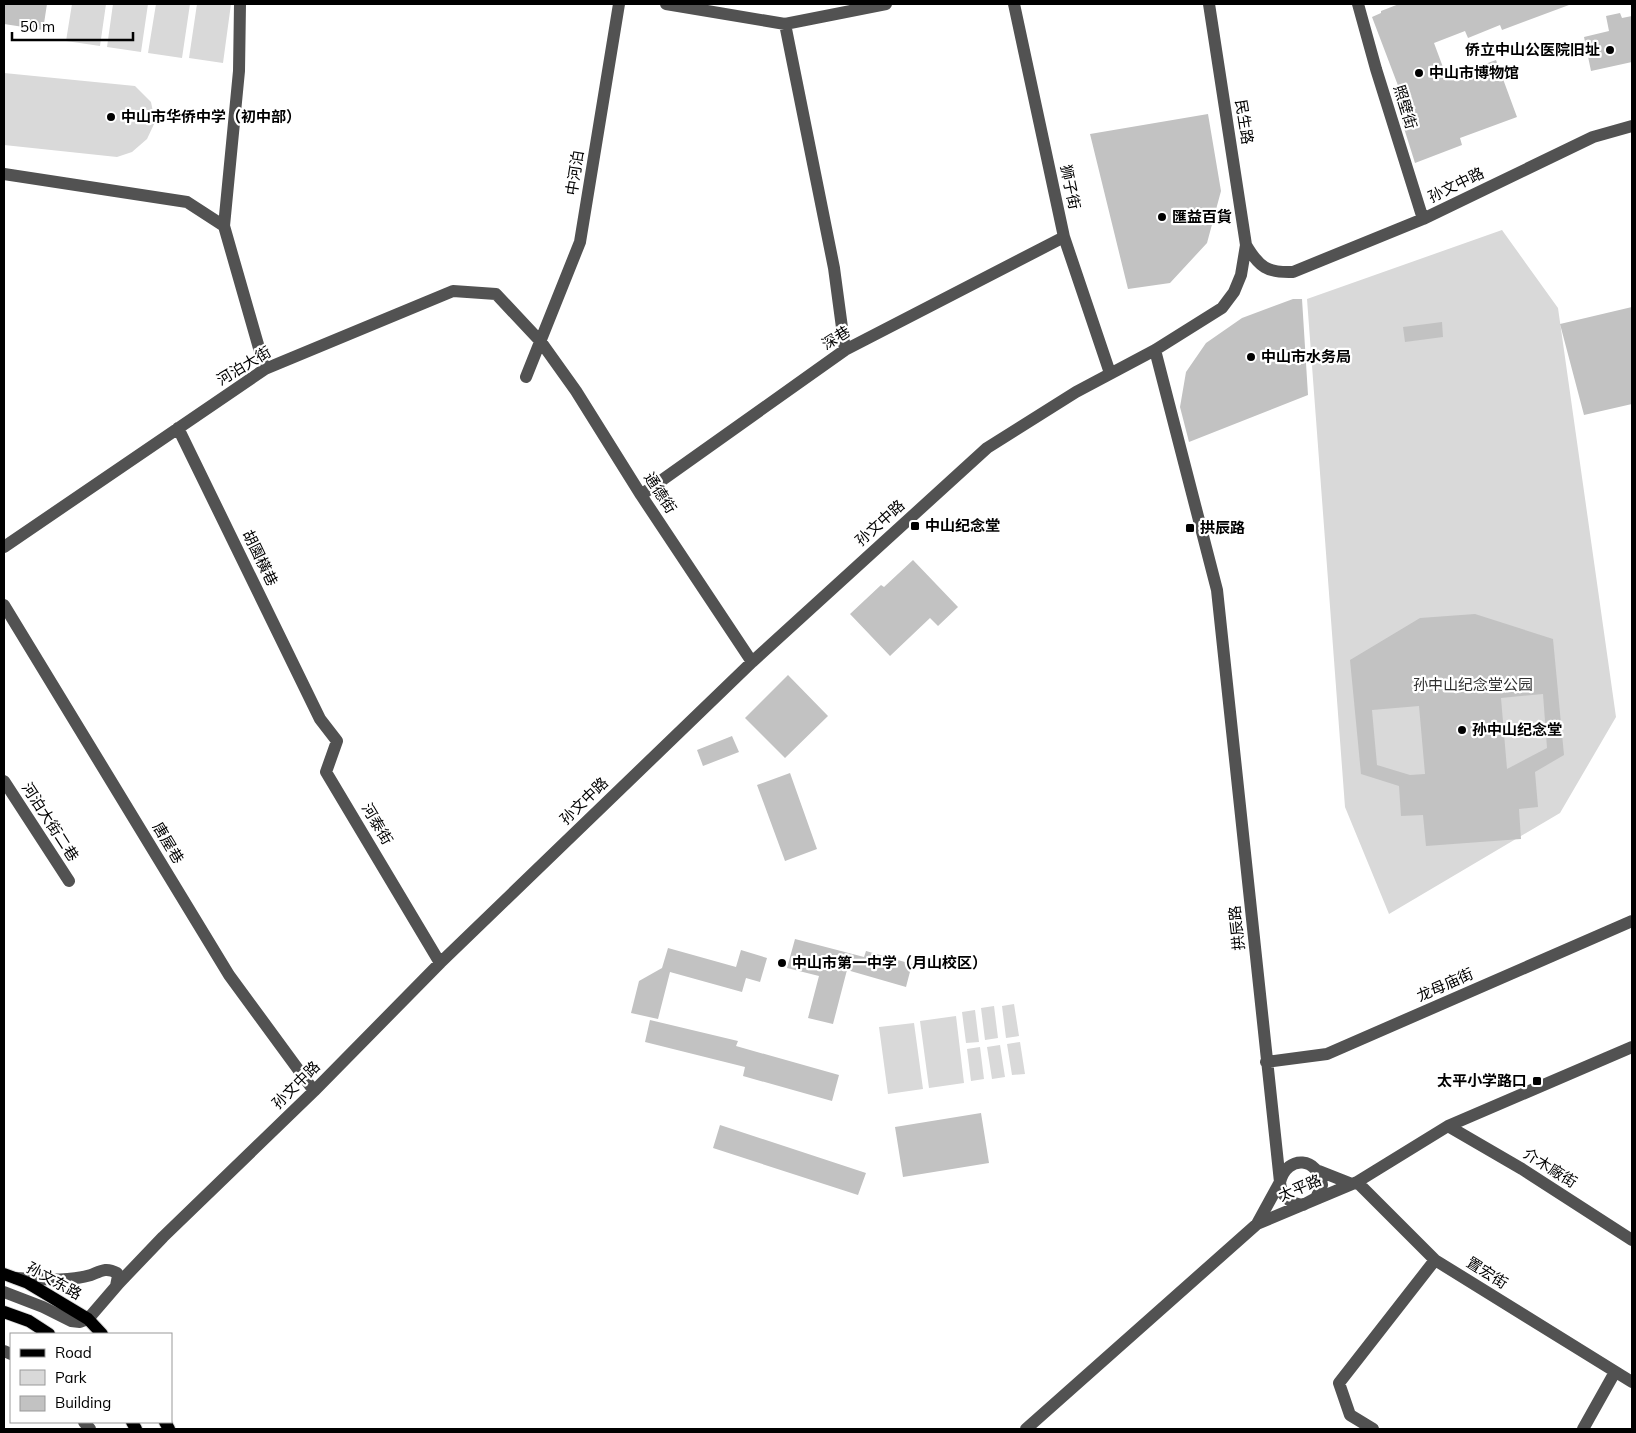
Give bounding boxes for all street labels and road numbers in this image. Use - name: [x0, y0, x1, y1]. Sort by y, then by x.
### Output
- street label: 照壁街: [1390, 83, 1421, 131]
- street label: 民生路: [1232, 98, 1257, 146]
- street label: 中河泊: [562, 149, 587, 197]
- street label: 狮子街: [1057, 163, 1084, 211]
- street label: 孙文中路: [1425, 163, 1487, 206]
- street label: 深巷: [818, 322, 853, 354]
- street label: 河泊大街: [213, 342, 274, 389]
- street label: 通德街: [640, 469, 681, 517]
- street label: 孙文中路: [851, 495, 908, 550]
- street label: 胡園橫巷: [239, 527, 282, 589]
- street label: 孙文中路: [555, 773, 612, 828]
- street label: 河泊大街二巷: [18, 779, 83, 865]
- street label: 河泰街: [358, 800, 397, 848]
- street label: 唐屋巷: [149, 819, 188, 867]
- street label: 拱辰路: [1225, 905, 1248, 951]
- street label: 龙母庙街: [1414, 964, 1476, 1005]
- street label: 孙文中路: [268, 1057, 324, 1113]
- street label: 介木廠街: [1520, 1144, 1581, 1192]
- street label: 太平路: [1275, 1170, 1324, 1205]
- street label: 置宏街: [1463, 1253, 1511, 1293]
- street label: 孙文东路: [23, 1258, 85, 1303]

